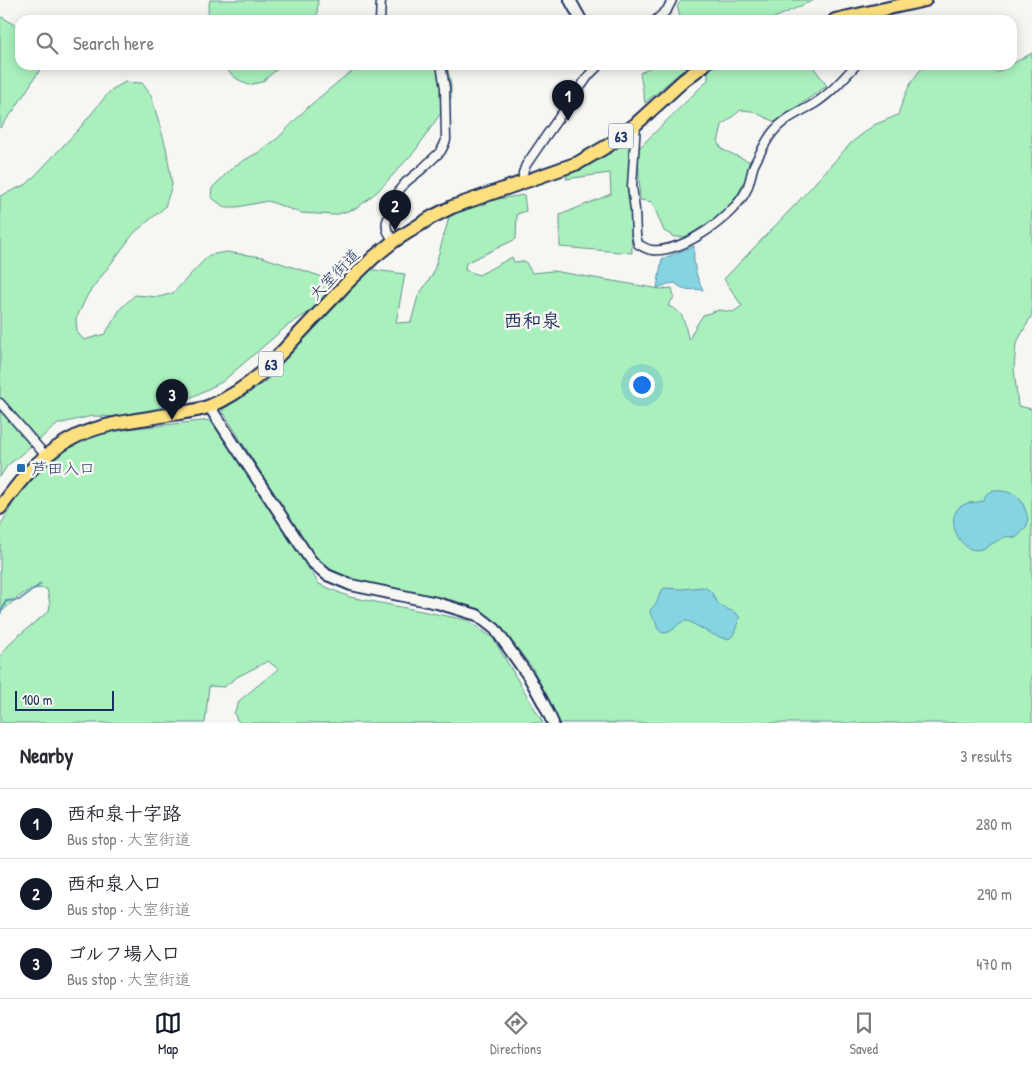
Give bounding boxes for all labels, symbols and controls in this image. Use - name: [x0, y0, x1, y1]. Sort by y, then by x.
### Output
- search box: [15, 15, 1017, 70]
- icon: search: [33, 29, 61, 57]
- text: Search here: [73, 30, 154, 56]
- pin: 1: [552, 80, 584, 121]
- road number: 63: [608, 124, 634, 148]
- pin: 2: [379, 190, 411, 231]
- street label: 大室街道: [304, 243, 364, 305]
- district label: 西和泉: [503, 307, 561, 333]
- road number: 63: [258, 352, 284, 376]
- your location: [629, 372, 655, 398]
- pin: 3: [156, 379, 188, 420]
- place label: 芦田入口: [31, 457, 95, 479]
- marker: 芦田入口: [15, 462, 27, 474]
- scale bar: [15, 688, 114, 711]
- text: 100 m: [22, 690, 52, 709]
- text: Nearby: [20, 741, 73, 770]
- text: 3 results: [960, 745, 1012, 767]
- text: 西和泉十字路: [67, 800, 181, 826]
- text: 1: [33, 813, 39, 835]
- text: 280 m: [976, 813, 1012, 835]
- text: Bus stop · 大室街道: [67, 828, 191, 850]
- text: 西和泉入口: [67, 870, 162, 896]
- text: 2: [32, 883, 40, 905]
- text: 290 m: [977, 883, 1012, 905]
- text: Bus stop · 大室街道: [67, 898, 191, 920]
- text: ゴルフ場入口: [67, 940, 180, 966]
- text: 3: [32, 953, 40, 975]
- text: 470 m: [976, 953, 1012, 975]
- text: Bus stop · 大室街道: [67, 968, 191, 990]
- tab: Map: [154, 1009, 182, 1058]
- tab: Directions: [490, 1009, 541, 1058]
- tab: Saved: [849, 1009, 878, 1058]

